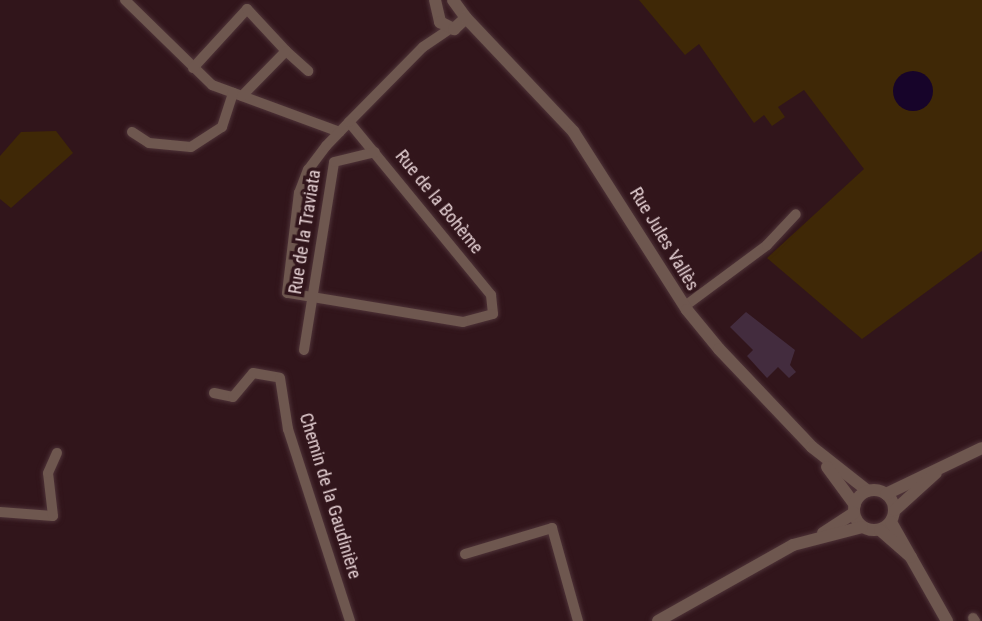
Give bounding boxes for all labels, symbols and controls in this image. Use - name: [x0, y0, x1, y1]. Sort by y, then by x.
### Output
- street label: Rue de la Bohème: [391, 146, 487, 258]
- street label: Rue de la Traviata: [284, 168, 326, 296]
- street label: Rue Jules Vallès: [625, 184, 703, 294]
- street label: Chemin de la Gaudinière: [294, 410, 366, 582]

